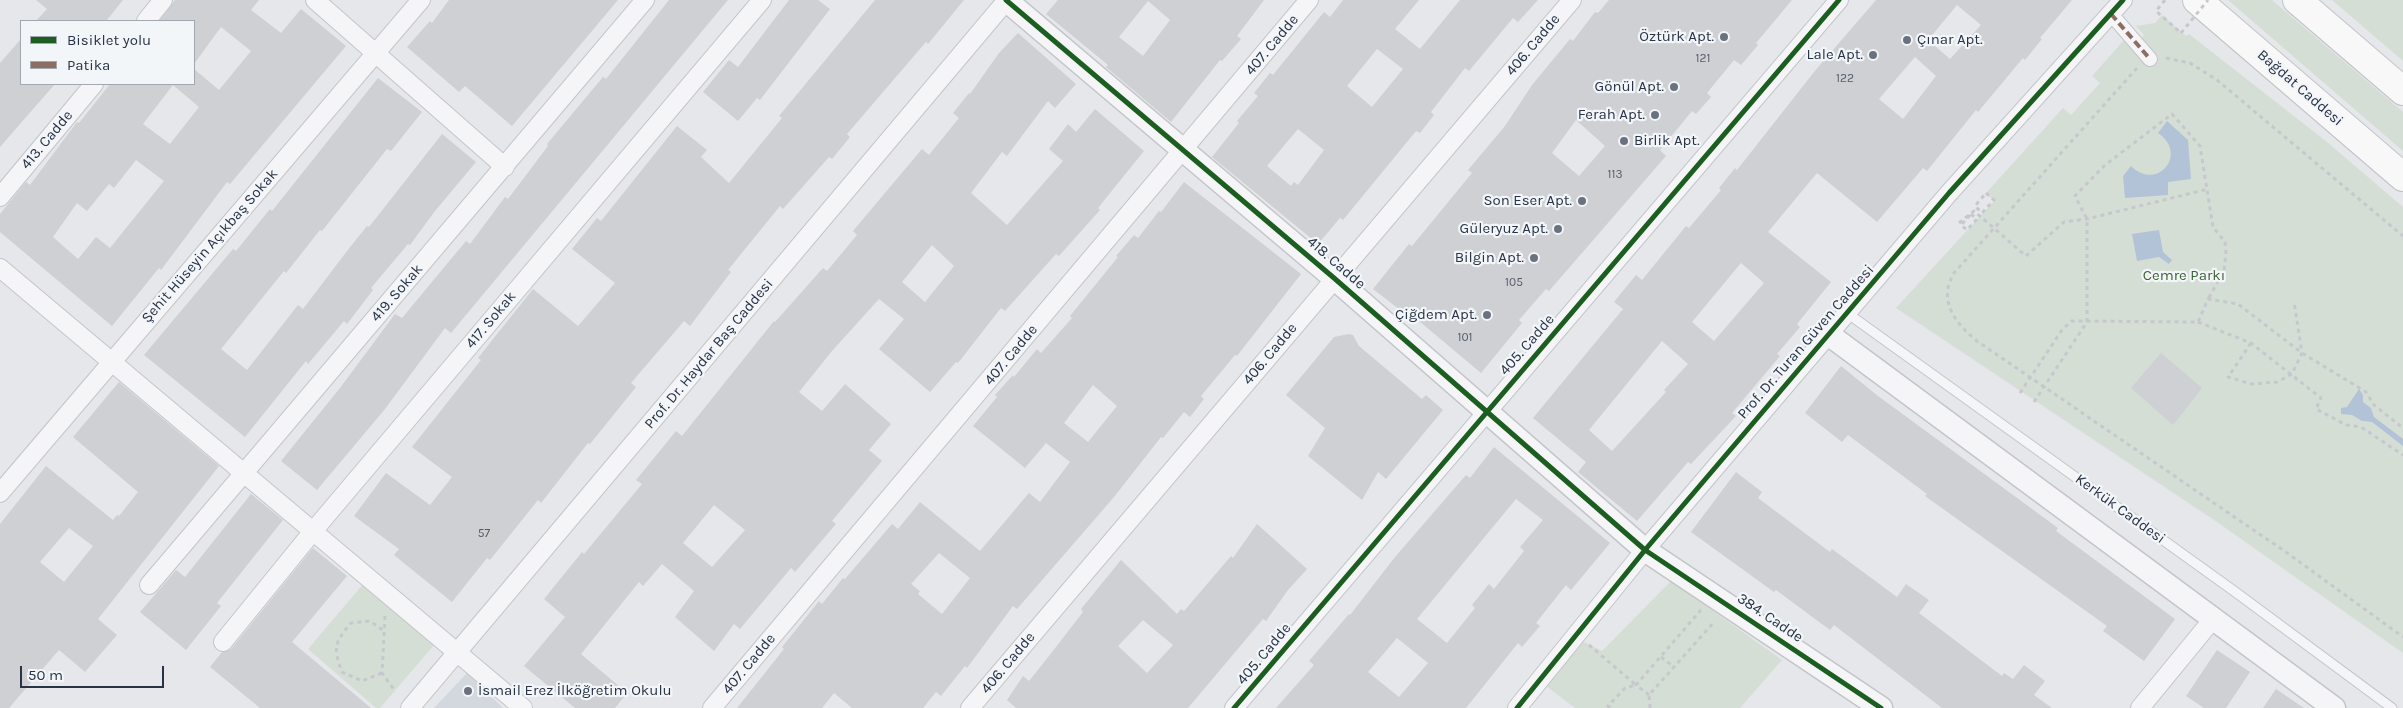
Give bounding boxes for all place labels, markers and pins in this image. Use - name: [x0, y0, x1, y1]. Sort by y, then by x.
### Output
- place label: Öztürk Apt.: [1639, 28, 1714, 46]
- marker: Öztürk Apt.: [1718, 31, 1730, 43]
- place label: Çınar Apt.: [1917, 31, 1983, 49]
- marker: Çınar Apt.: [1901, 34, 1913, 46]
- place label: Lale Apt.: [1807, 46, 1863, 64]
- marker: Lale Apt.: [1867, 49, 1879, 61]
- place label: Gönül Apt.: [1595, 78, 1664, 96]
- marker: Gönül Apt.: [1668, 81, 1680, 93]
- place label: Ferah Apt.: [1578, 106, 1645, 124]
- marker: Ferah Apt.: [1649, 109, 1661, 121]
- place label: Birlik Apt.: [1634, 132, 1700, 150]
- marker: Birlik Apt.: [1618, 135, 1630, 147]
- place label: Son Eser Apt.: [1483, 192, 1572, 210]
- marker: Son Eser Apt.: [1576, 195, 1588, 207]
- place label: Güleryuz Apt.: [1459, 220, 1548, 238]
- marker: Güleryuz Apt.: [1552, 223, 1564, 235]
- place label: Bilgin Apt.: [1455, 249, 1524, 267]
- marker: Bilgin Apt.: [1528, 252, 1540, 264]
- place label: Çiğdem Apt.: [1395, 306, 1477, 324]
- marker: Çiğdem Apt.: [1481, 309, 1493, 321]
- place label: İsmail Erez İlköğretim Okulu: [478, 682, 672, 700]
- marker: İsmail Erez İlköğretim Okulu: [462, 685, 474, 697]

